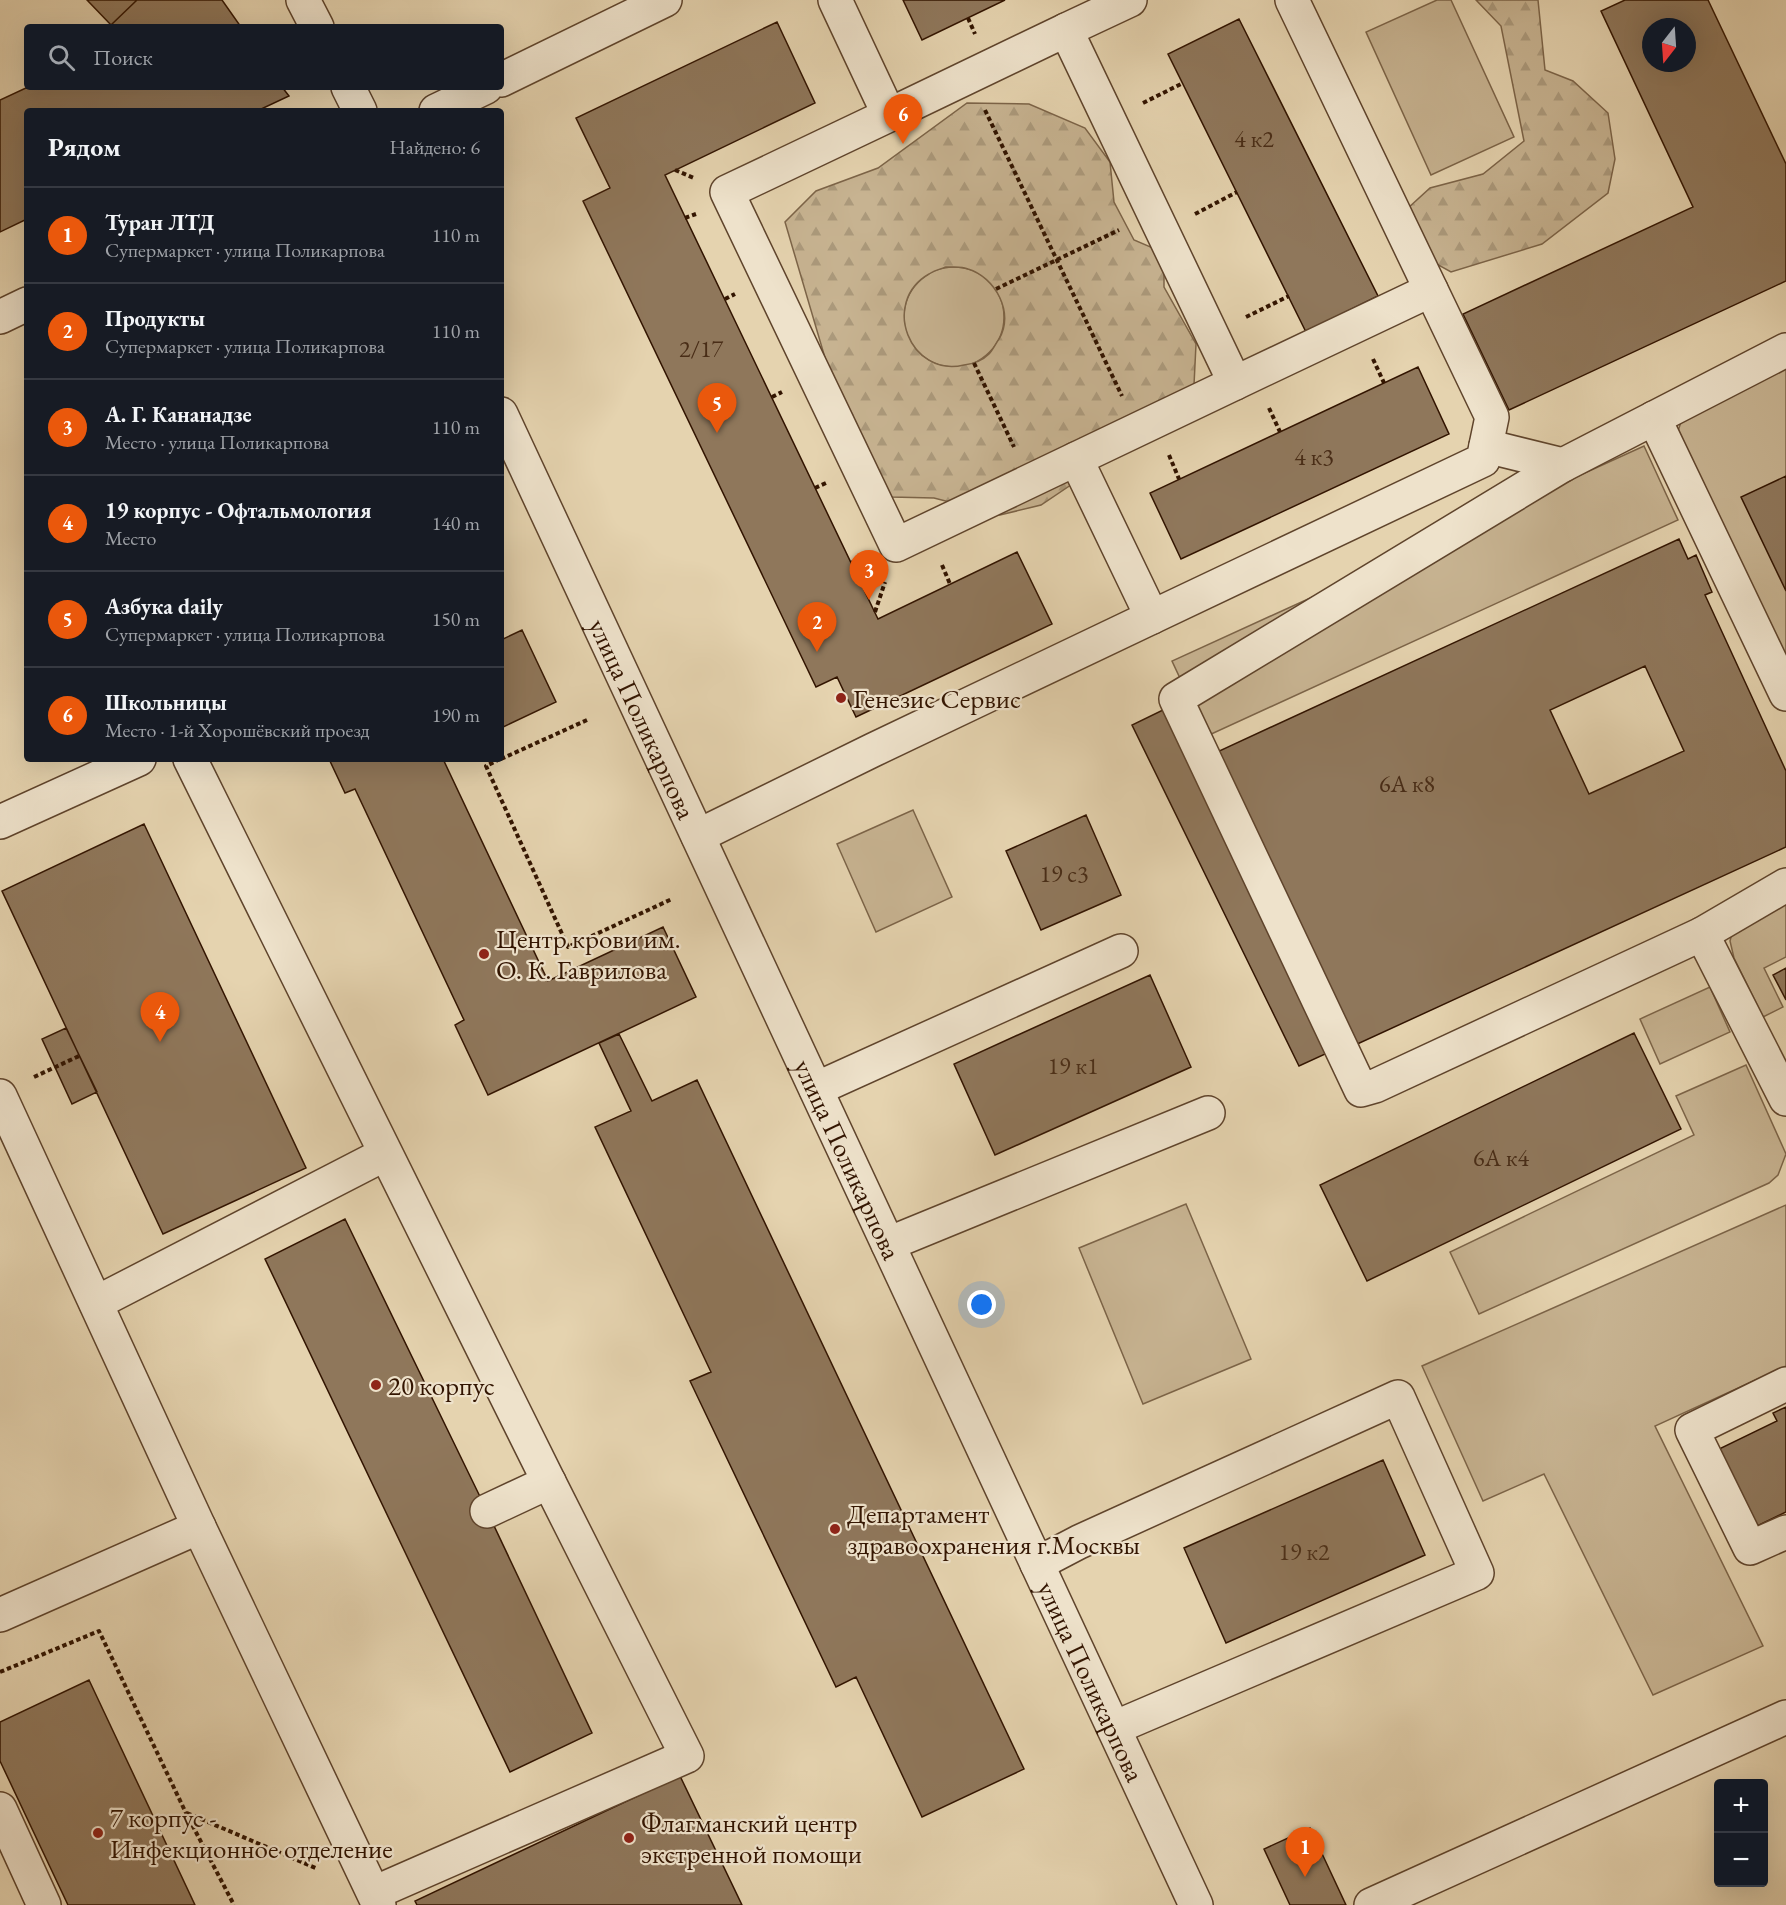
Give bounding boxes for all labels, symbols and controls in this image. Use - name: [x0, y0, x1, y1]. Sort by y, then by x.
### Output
- north arrow: [1642, 18, 1696, 72]
- search box: [24, 24, 504, 90]
- icon: search: [45, 41, 78, 74]
- text: Поиск: [93, 43, 153, 72]
- pin: 6: [884, 94, 922, 144]
- house number: 4 к2: [1234, 123, 1274, 154]
- text: Рядом: [48, 130, 121, 164]
- text: Найдено: 6: [389, 134, 480, 160]
- text: Туран ЛТД: [105, 208, 214, 237]
- text: 1: [62, 222, 73, 248]
- text: 110 m: [432, 222, 480, 248]
- text: Супермаркет · улица Поликарпова: [105, 237, 385, 263]
- text: Продукты: [105, 304, 205, 333]
- text: 2: [62, 318, 73, 344]
- text: 110 m: [432, 318, 480, 344]
- text: Супермаркет · улица Поликарпова: [105, 333, 385, 359]
- house number: 2/17: [679, 333, 724, 364]
- pin: 5: [698, 384, 736, 433]
- text: А. Г. Кананадзе: [105, 400, 252, 429]
- text: 3: [62, 414, 73, 440]
- text: 110 m: [432, 414, 480, 440]
- text: Место · улица Поликарпова: [105, 429, 329, 455]
- house number: 4 к3: [1294, 441, 1334, 472]
- text: 19 корпус - Офтальмология: [105, 496, 371, 525]
- text: 4: [62, 510, 73, 536]
- text: 140 m: [432, 510, 480, 536]
- text: Место: [105, 525, 156, 551]
- pin: 3: [850, 550, 888, 600]
- text: Азбука daily: [105, 592, 223, 621]
- pin: 2: [798, 602, 836, 652]
- text: 5: [62, 606, 73, 632]
- text: 150 m: [432, 606, 480, 632]
- street label: улица Поликарпова: [581, 613, 705, 825]
- text: Супермаркет · улица Поликарпова: [105, 621, 385, 647]
- place label: Генезис Сервис: [853, 681, 1021, 716]
- text: Школьницы: [105, 688, 227, 717]
- marker: Генезис Сервис: [834, 691, 848, 705]
- text: 6: [62, 702, 73, 728]
- text: 190 m: [432, 702, 480, 728]
- text: Место · 1-й Хорошёвский проезд: [105, 717, 370, 743]
- house number: 6А к8: [1379, 768, 1435, 799]
- house number: 19 с3: [1039, 858, 1089, 889]
- place label: Центр крови им. О. К. Гаврилова: [496, 921, 681, 987]
- marker: Центр крови им. О. К. Гаврилова: [477, 947, 491, 961]
- pin: 4: [140, 992, 180, 1042]
- house number: 19 к1: [1048, 1050, 1098, 1081]
- street label: улица Поликарпова: [787, 1053, 910, 1265]
- house number: 6А к4: [1473, 1142, 1529, 1173]
- your location: [967, 1290, 996, 1319]
- place label: 20 корпус: [388, 1368, 495, 1403]
- marker: 20 корпус: [369, 1378, 383, 1392]
- place label: Департамент здравоохранения г.Москвы: [847, 1496, 1140, 1562]
- marker: Департамент здравоохранения г.Москвы: [828, 1522, 842, 1536]
- house number: 19 к2: [1279, 1536, 1330, 1567]
- street label: улица Поликарпова: [1030, 1575, 1154, 1787]
- map controls: [1714, 1779, 1768, 1887]
- button: +: [1714, 1779, 1768, 1833]
- place label: 7 корпус - Инфекционное отделение: [110, 1800, 393, 1866]
- place label: Флагманский центр экстренной помощи: [641, 1805, 862, 1871]
- marker: 7 корпус - Инфекционное отделение: [91, 1826, 105, 1840]
- pin: 1: [1286, 1828, 1324, 1877]
- marker: Флагманский центр экстренной помощи: [622, 1831, 636, 1845]
- button: −: [1714, 1833, 1768, 1887]

